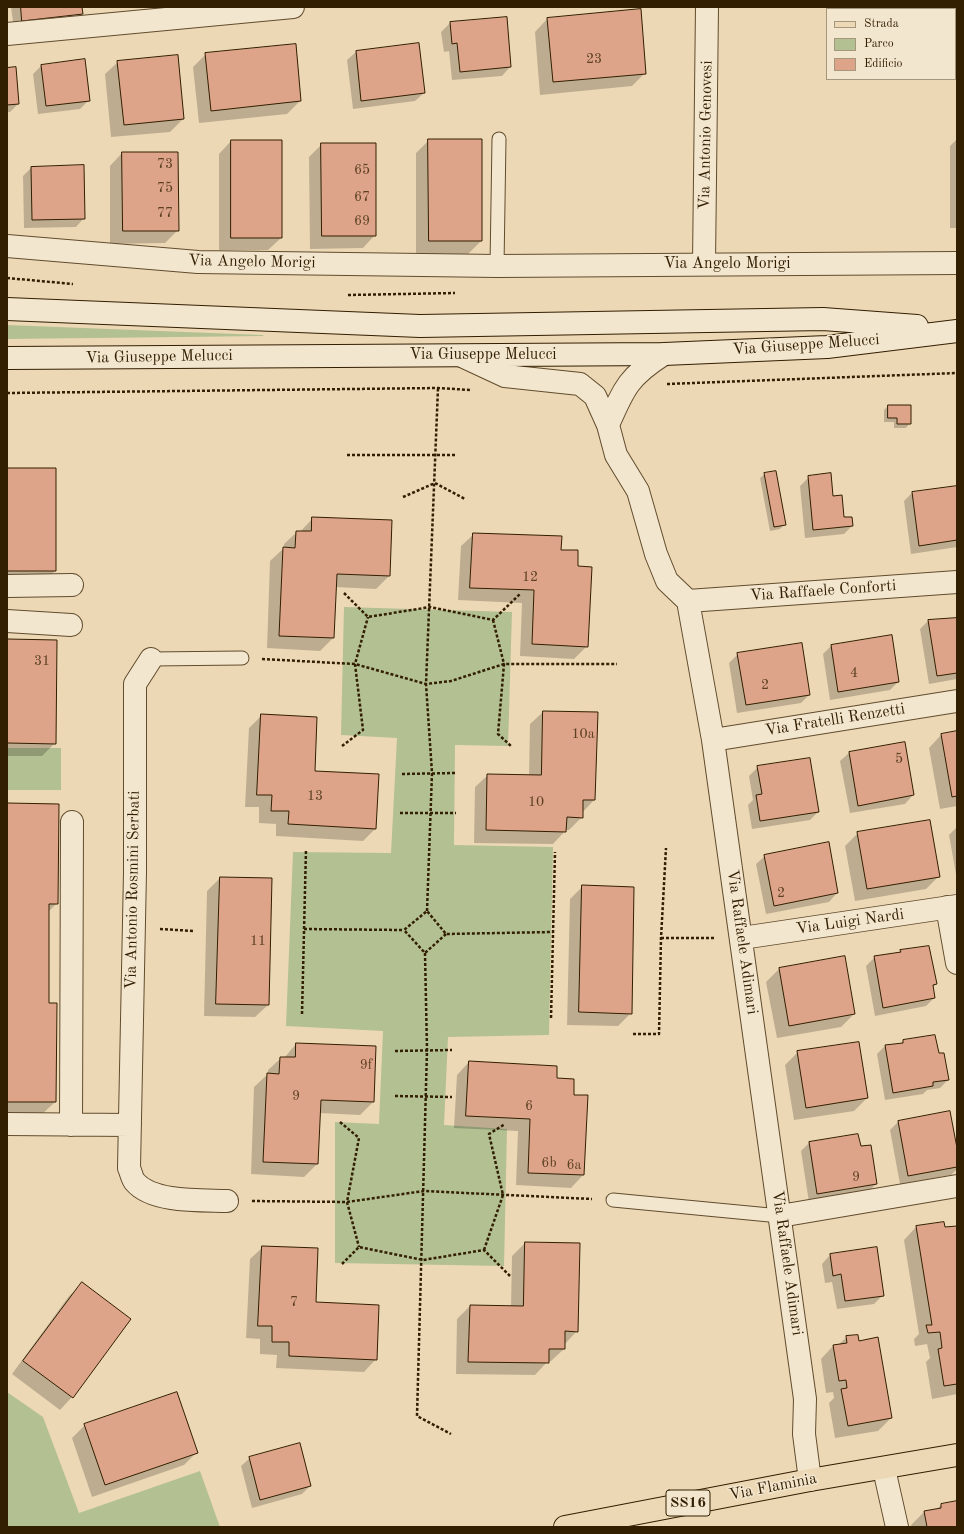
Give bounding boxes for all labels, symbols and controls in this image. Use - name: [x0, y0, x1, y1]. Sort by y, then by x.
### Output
- legend: [826, 8, 956, 80]
- text: Strada: [864, 18, 899, 30]
- text: Parco: [864, 38, 894, 50]
- house number: 23: [586, 51, 602, 67]
- text: Edificio: [864, 58, 903, 70]
- street label: Via Antonio Genovesi: [695, 60, 717, 210]
- house number: 73: [157, 156, 173, 172]
- house number: 65: [354, 162, 370, 178]
- house number: 75: [157, 180, 173, 196]
- house number: 67: [354, 189, 370, 205]
- house number: 77: [157, 205, 173, 221]
- house number: 69: [354, 213, 370, 229]
- street label: Via Angelo Morigi: [188, 251, 316, 273]
- street label: Via Angelo Morigi: [663, 254, 791, 274]
- street label: Via Giuseppe Melucci: [732, 330, 880, 360]
- street label: Via Giuseppe Melucci: [409, 345, 557, 365]
- street label: Via Giuseppe Melucci: [85, 346, 233, 368]
- house number: 12: [522, 569, 538, 585]
- street label: Via Raffaele Conforti: [749, 576, 897, 606]
- house number: 31: [34, 653, 50, 669]
- house number: 4: [850, 665, 858, 681]
- house number: 2: [761, 677, 769, 693]
- street label: Via Fratelli Renzetti: [764, 699, 906, 741]
- house number: 10a: [571, 726, 595, 742]
- house number: 5: [895, 751, 903, 767]
- house number: 13: [307, 788, 323, 804]
- street label: Via Antonio Rosmini Serbati: [122, 790, 144, 990]
- house number: 10: [528, 794, 544, 810]
- street label: Via Raffaele Adimari: [722, 868, 762, 1016]
- house number: 2: [777, 885, 785, 901]
- street label: Via Luigi Nardi: [795, 905, 905, 939]
- house number: 11: [250, 933, 266, 949]
- house number: 9f: [360, 1057, 372, 1073]
- house number: 9: [292, 1088, 300, 1104]
- house number: 6: [525, 1098, 533, 1114]
- house number: 6b: [541, 1155, 557, 1171]
- house number: 6a: [566, 1157, 582, 1173]
- house number: 9: [852, 1169, 860, 1185]
- street label: Via Raffaele Adimari: [767, 1189, 807, 1337]
- house number: 7: [290, 1294, 298, 1310]
- street label: Via Flaminia: [727, 1469, 819, 1505]
- road number: SS16: [666, 1490, 710, 1516]

